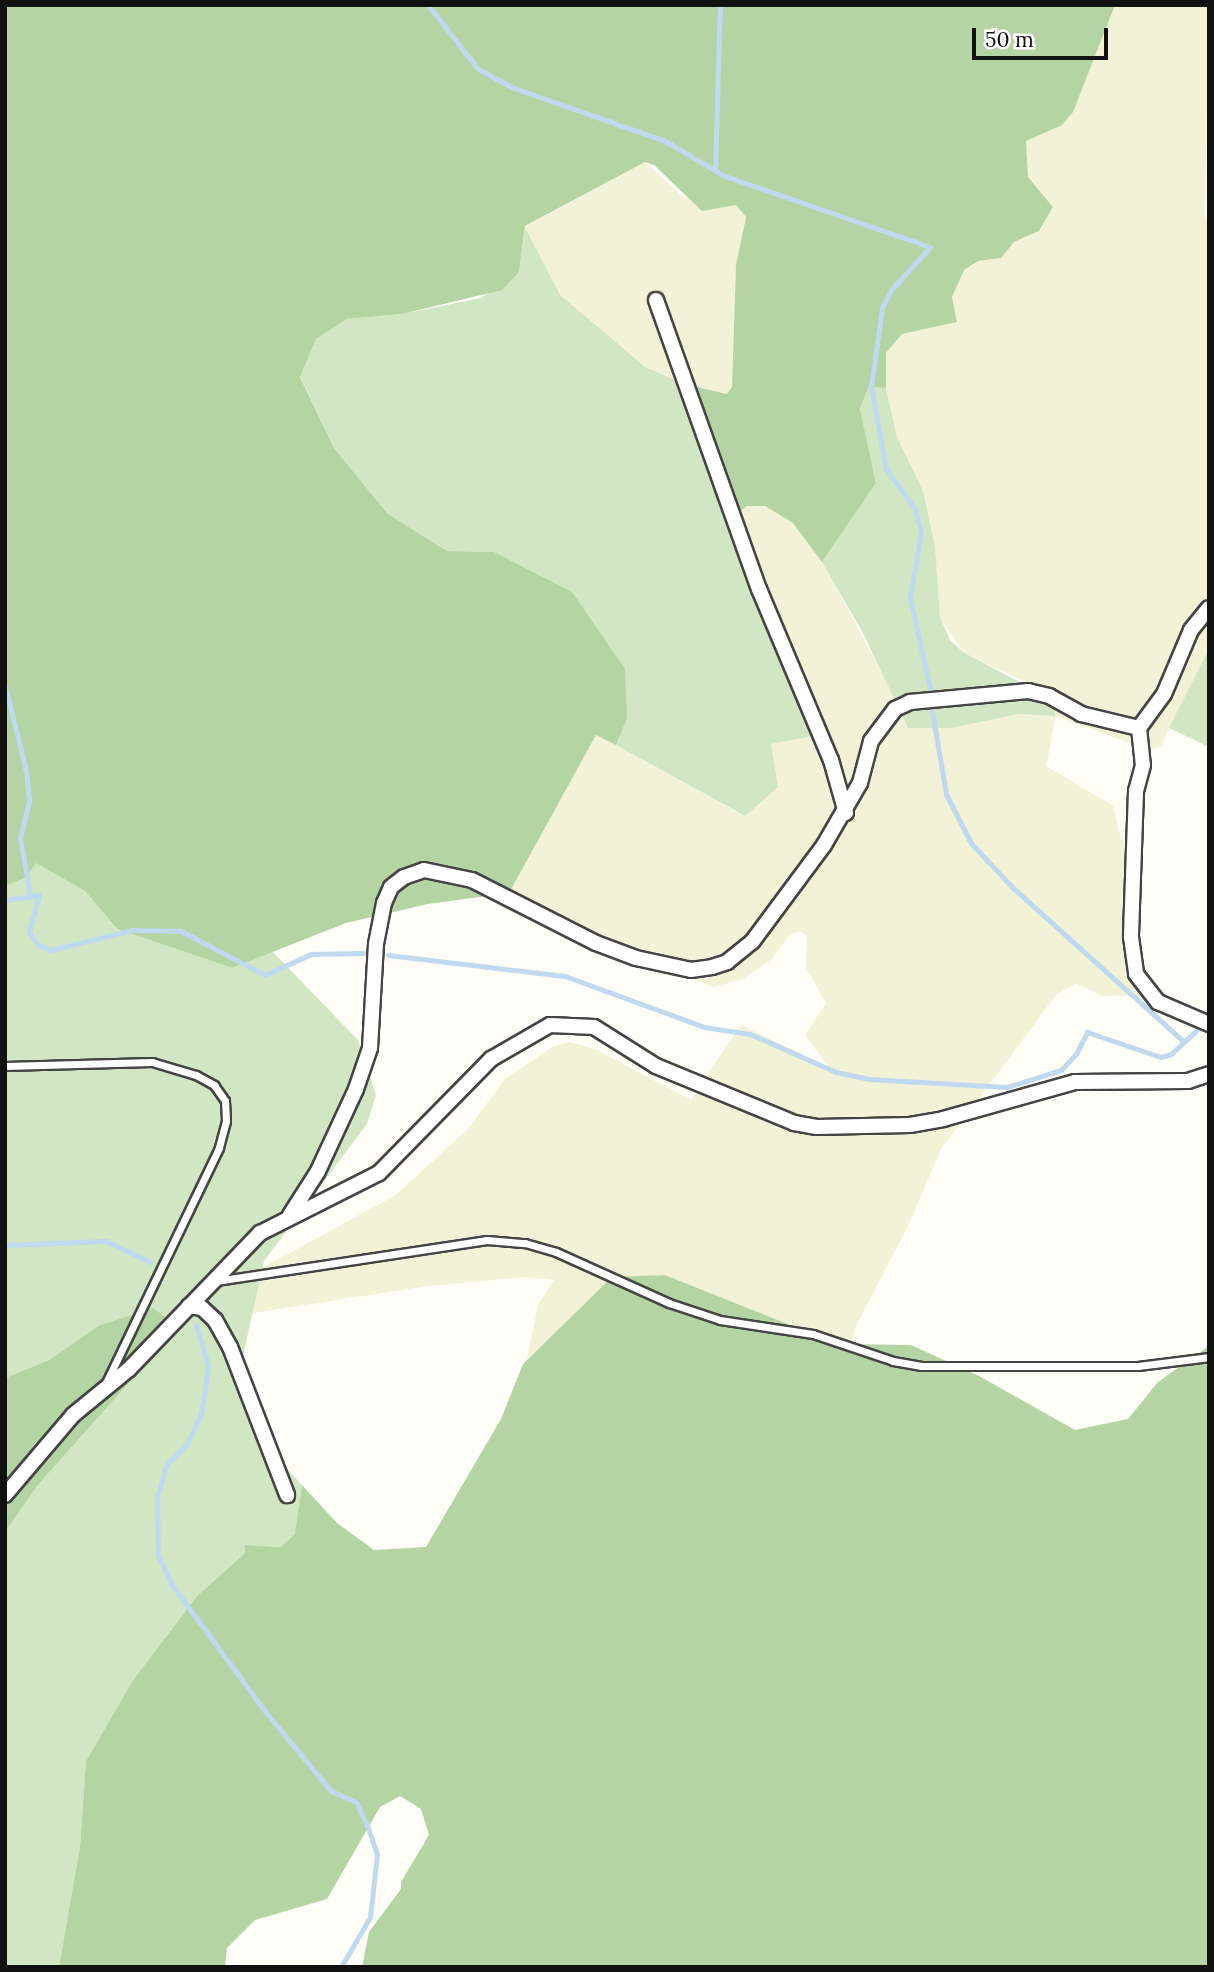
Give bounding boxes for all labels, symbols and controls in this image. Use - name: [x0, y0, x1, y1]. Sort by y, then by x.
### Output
- scale bar: [976, 14, 1112, 58]
- text: 50 m: [985, 26, 1034, 53]

